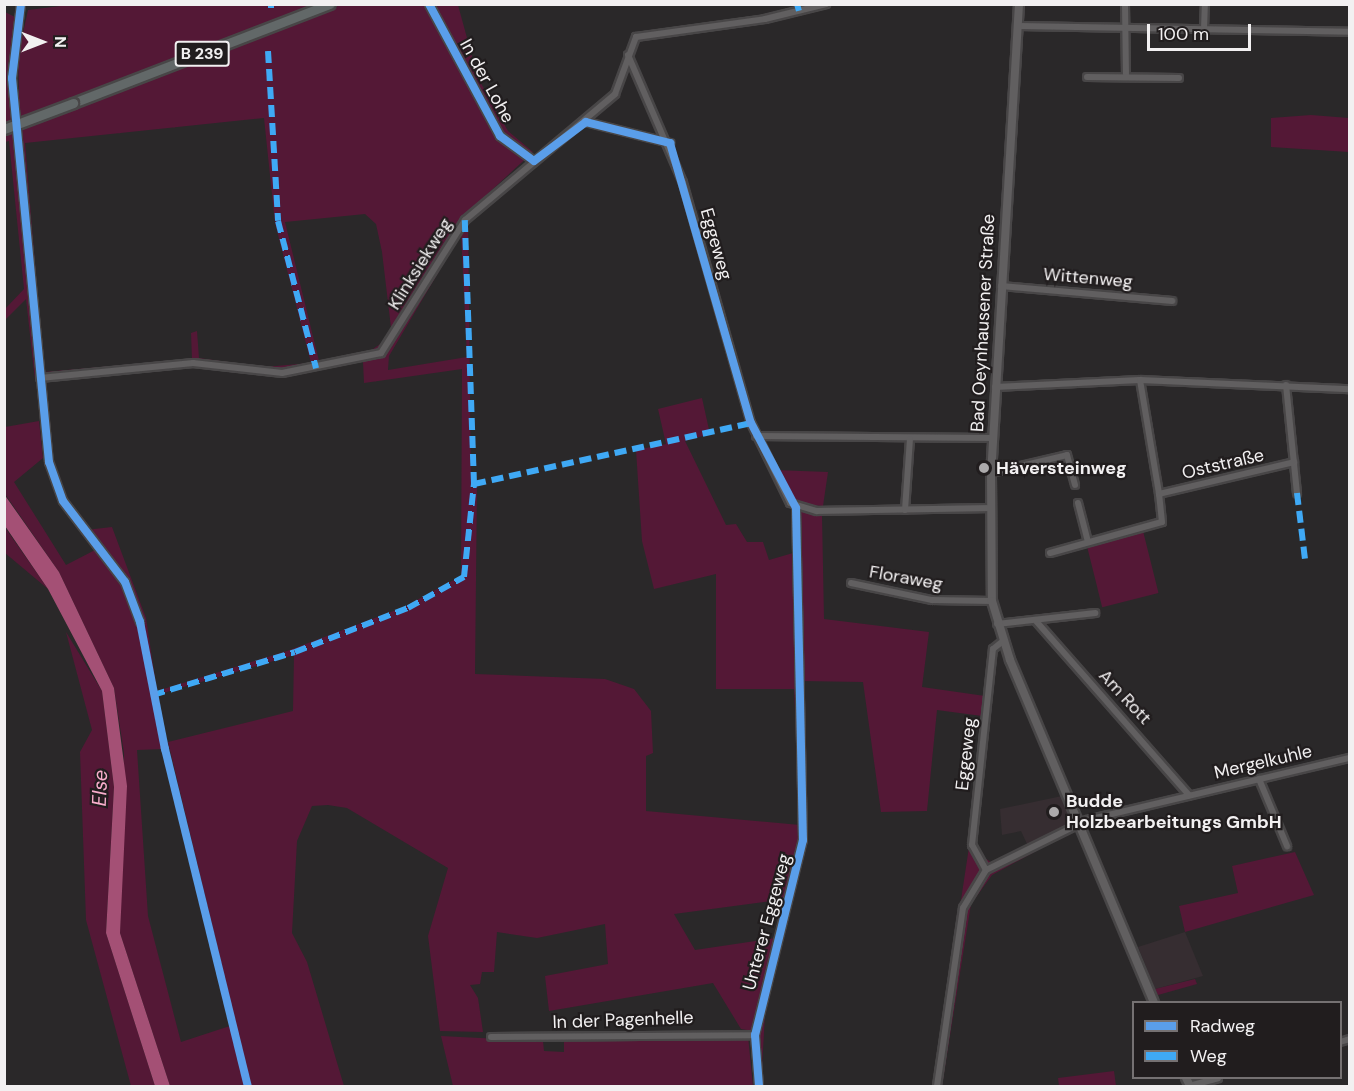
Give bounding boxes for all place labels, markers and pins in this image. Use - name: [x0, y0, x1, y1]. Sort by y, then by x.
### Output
- place label: Häversteinweg: [996, 457, 1127, 479]
- marker: Häversteinweg: [977, 461, 991, 475]
- place label: Budde Holzbearbeitungs GmbH: [1066, 791, 1282, 834]
- marker: Budde Holzbearbeitungs GmbH: [1047, 805, 1061, 819]

